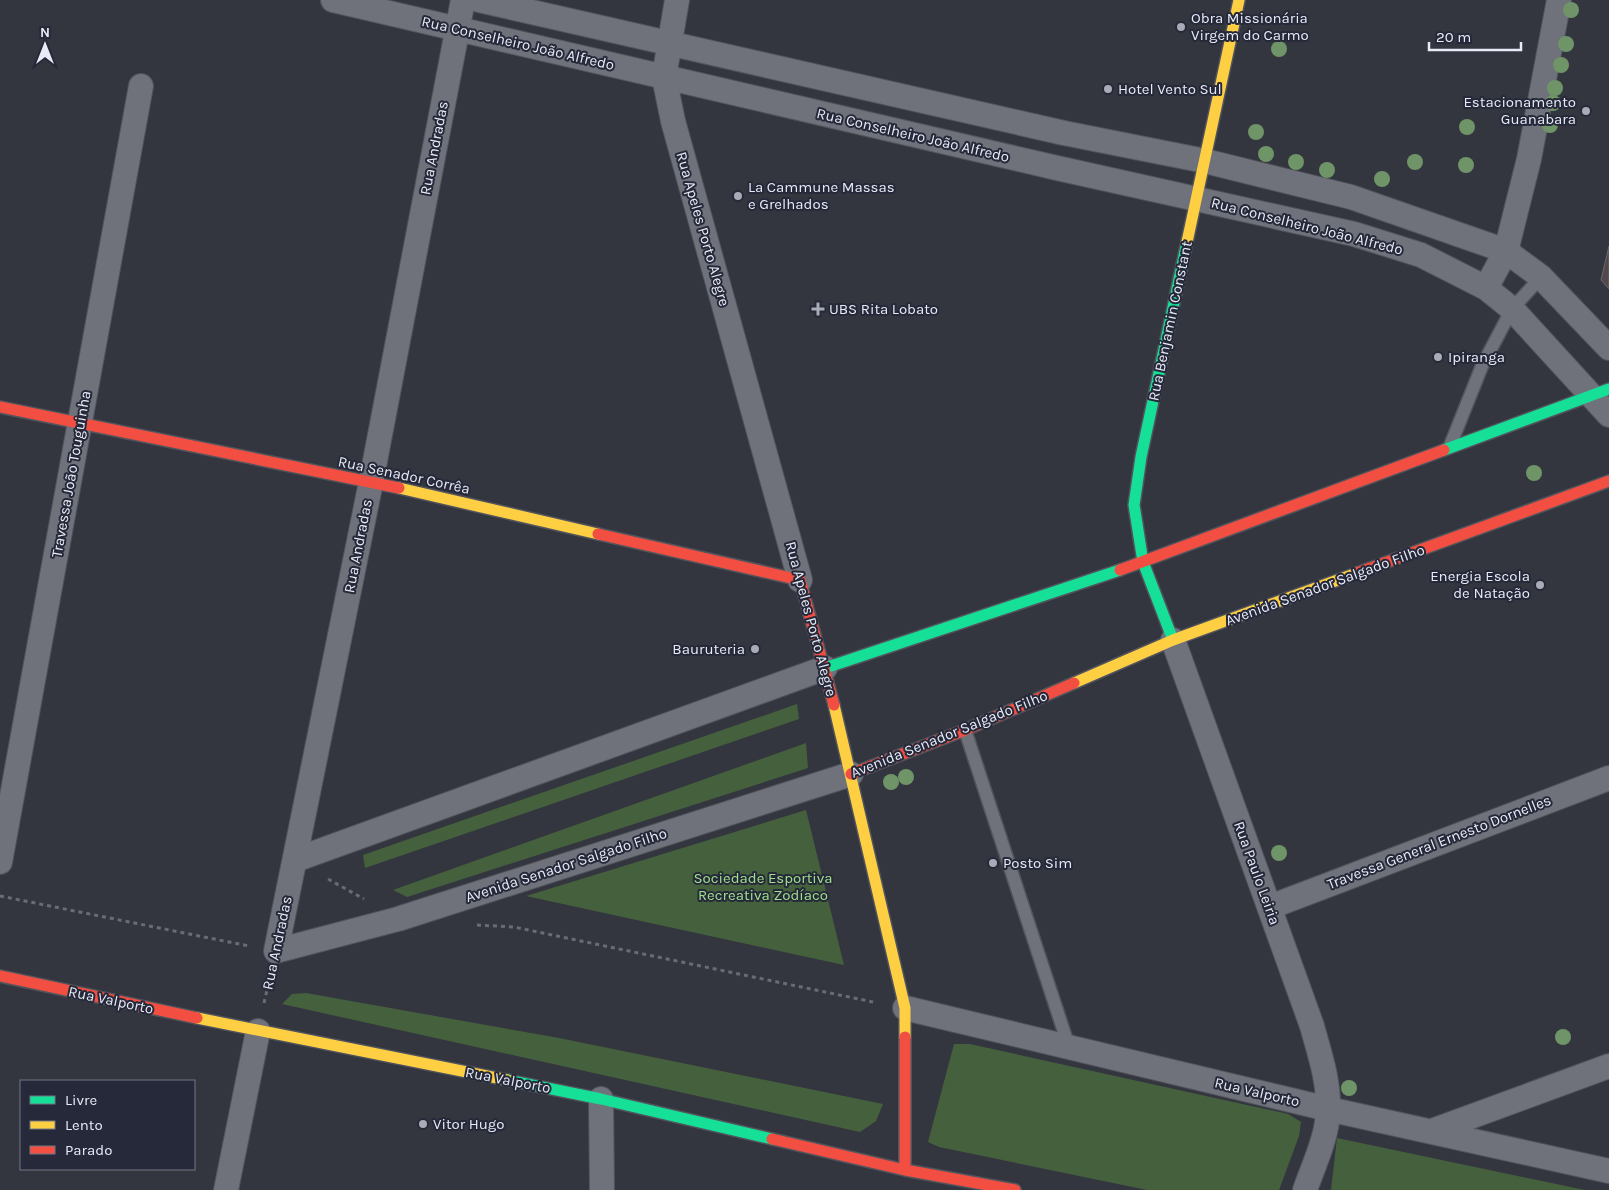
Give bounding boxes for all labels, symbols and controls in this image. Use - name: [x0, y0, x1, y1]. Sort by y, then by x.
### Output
- place label: Obra Missionária Virgem do Carmo: [1191, 9, 1309, 44]
- street label: Rua Conselheiro João Alfredo: [420, 12, 616, 74]
- north arrow: [20, 20, 70, 70]
- scale bar: [1429, 20, 1522, 52]
- marker: Obra Missionária Virgem do Carmo: [1175, 21, 1187, 33]
- text: N: [40, 24, 50, 41]
- text: 20 m: [1436, 28, 1471, 46]
- place label: Hotel Vento Sul: [1118, 80, 1222, 98]
- marker: Hotel Vento Sul: [1102, 83, 1114, 95]
- place label: Estacionamento Guanabara: [1463, 93, 1576, 128]
- street label: Rua Andradas: [416, 99, 452, 197]
- street label: Rua Conselheiro João Alfredo: [815, 104, 1011, 166]
- marker: Estacionamento Guanabara: [1580, 105, 1592, 117]
- street label: Rua Apeles Porto Alegre: [672, 150, 734, 308]
- place label: La Cammune Massas e Grelhados: [748, 178, 895, 213]
- marker: La Cammune Massas e Grelhados: [732, 190, 744, 202]
- street label: Rua Conselheiro João Alfredo: [1209, 193, 1405, 259]
- street label: Rua Benjamin Constant: [1144, 239, 1196, 403]
- place label: UBS Rita Lobato: [829, 300, 938, 318]
- marker: UBS Rita Lobato: [811, 302, 825, 316]
- place label: Ipiranga: [1448, 348, 1505, 366]
- marker: Ipiranga: [1432, 351, 1444, 363]
- street label: Travessa João Touguinha: [47, 389, 95, 559]
- street label: Rua Senador Corrêa: [336, 452, 472, 498]
- street label: Rua Andradas: [340, 497, 376, 595]
- street label: Rua Apeles Porto Alegre: [782, 539, 840, 699]
- street label: Avenida Senador Salgado Filho: [1223, 541, 1427, 629]
- place label: Energia Escola de Natação: [1430, 567, 1530, 602]
- marker: Energia Escola de Natação: [1534, 579, 1546, 591]
- place label: Bauruteria: [672, 640, 745, 658]
- marker: Bauruteria: [749, 643, 761, 655]
- street label: Avenida Senador Salgado Filho: [848, 686, 1050, 782]
- street label: Travessa General Ernesto Dornelles: [1324, 791, 1554, 893]
- street label: Rua Paulo Leiria: [1230, 819, 1284, 927]
- street label: Avenida Senador Salgado Filho: [463, 824, 669, 906]
- place label: Posto Sim: [1003, 854, 1072, 872]
- marker: Posto Sim: [987, 857, 999, 869]
- park label: Sociedade Esportiva Recreativa Zodíaco: [693, 869, 833, 904]
- street label: Rua Andradas: [258, 894, 296, 992]
- street label: Rua Valporto: [67, 982, 155, 1018]
- street label: Rua Valporto: [464, 1063, 552, 1097]
- street label: Rua Valporto: [1213, 1073, 1301, 1111]
- legend: [20, 1080, 195, 1170]
- text: Livre: [65, 1091, 97, 1109]
- place label: Vitor Hugo: [433, 1115, 505, 1133]
- text: Lento: [65, 1116, 103, 1134]
- marker: Vitor Hugo: [417, 1118, 429, 1130]
- text: Parado: [65, 1141, 112, 1159]

